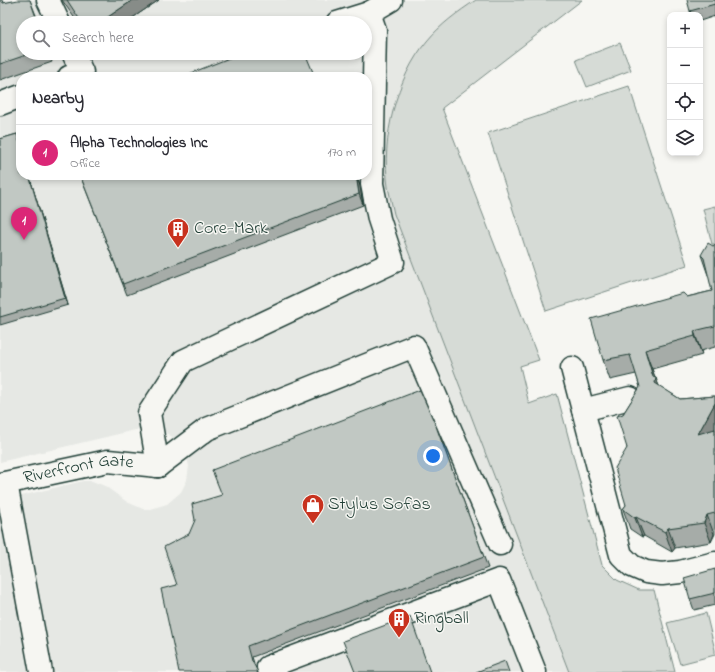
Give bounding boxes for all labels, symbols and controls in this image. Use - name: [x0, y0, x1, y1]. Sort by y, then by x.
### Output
- map controls: [667, 12, 703, 156]
- button: +: [667, 12, 703, 48]
- search box: [16, 16, 372, 60]
- icon: search: [30, 27, 52, 49]
- text: Search here: [62, 27, 134, 49]
- button: −: [667, 48, 703, 84]
- button: locate: [667, 84, 703, 120]
- text: Nearby: [32, 86, 84, 111]
- button: layers: [667, 120, 703, 156]
- text: Alpha Technologies Inc: [70, 132, 208, 154]
- text: 1: [43, 143, 47, 162]
- text: 170 m: [328, 143, 356, 162]
- text: Office: [70, 154, 100, 173]
- pin: 1: [11, 207, 37, 240]
- building icon: Core-Mark: [165, 216, 191, 249]
- place label: Core-Mark: [194, 216, 268, 242]
- your location: [423, 446, 443, 466]
- street label: Riverfront Gate: [21, 448, 136, 492]
- shop icon: Stylus Sofas: [300, 492, 326, 525]
- place label: Stylus Sofas: [328, 492, 431, 518]
- building icon: Ringball: [386, 606, 412, 639]
- place label: Ringball: [414, 606, 469, 633]

